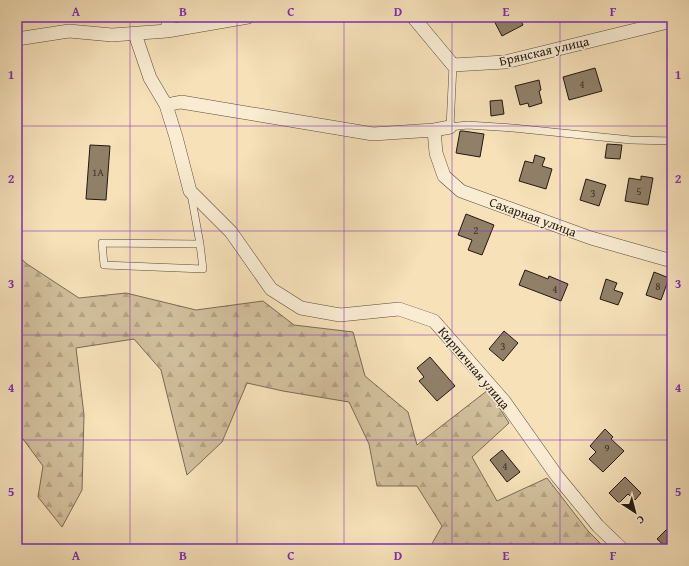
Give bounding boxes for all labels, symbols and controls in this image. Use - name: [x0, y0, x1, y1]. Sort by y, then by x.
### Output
- text: A: [72, 2, 81, 21]
- text: B: [179, 2, 187, 21]
- text: C: [287, 2, 295, 21]
- text: D: [394, 2, 402, 21]
- text: E: [503, 2, 510, 21]
- text: F: [610, 2, 617, 21]
- street label: Брянская улица: [497, 31, 592, 71]
- text: 1: [8, 65, 14, 84]
- text: 1: [675, 65, 681, 84]
- house number: 4: [579, 76, 585, 92]
- house number: 1А: [92, 164, 104, 180]
- text: 2: [8, 169, 15, 188]
- text: 2: [675, 169, 682, 188]
- house number: 5: [636, 183, 642, 199]
- house number: 3: [590, 185, 596, 201]
- street label: Сахарная улица: [487, 192, 580, 242]
- house number: 2: [473, 222, 479, 238]
- text: 3: [8, 274, 14, 293]
- text: 3: [675, 274, 681, 293]
- house number: 8: [655, 278, 661, 294]
- house number: 4: [552, 281, 558, 297]
- street label: Кирпичная улица: [434, 322, 515, 414]
- house number: 3: [500, 338, 506, 354]
- text: 4: [8, 378, 15, 397]
- text: 4: [675, 378, 682, 397]
- house number: 9: [604, 440, 610, 456]
- house number: 4: [502, 458, 508, 474]
- text: 5: [8, 482, 15, 501]
- text: 5: [675, 482, 682, 501]
- north arrow: [615, 492, 655, 532]
- text: С: [634, 512, 648, 528]
- text: A: [72, 546, 81, 565]
- text: B: [179, 546, 187, 565]
- text: C: [287, 546, 295, 565]
- text: D: [394, 546, 402, 565]
- text: E: [503, 546, 510, 565]
- text: F: [610, 546, 617, 565]

